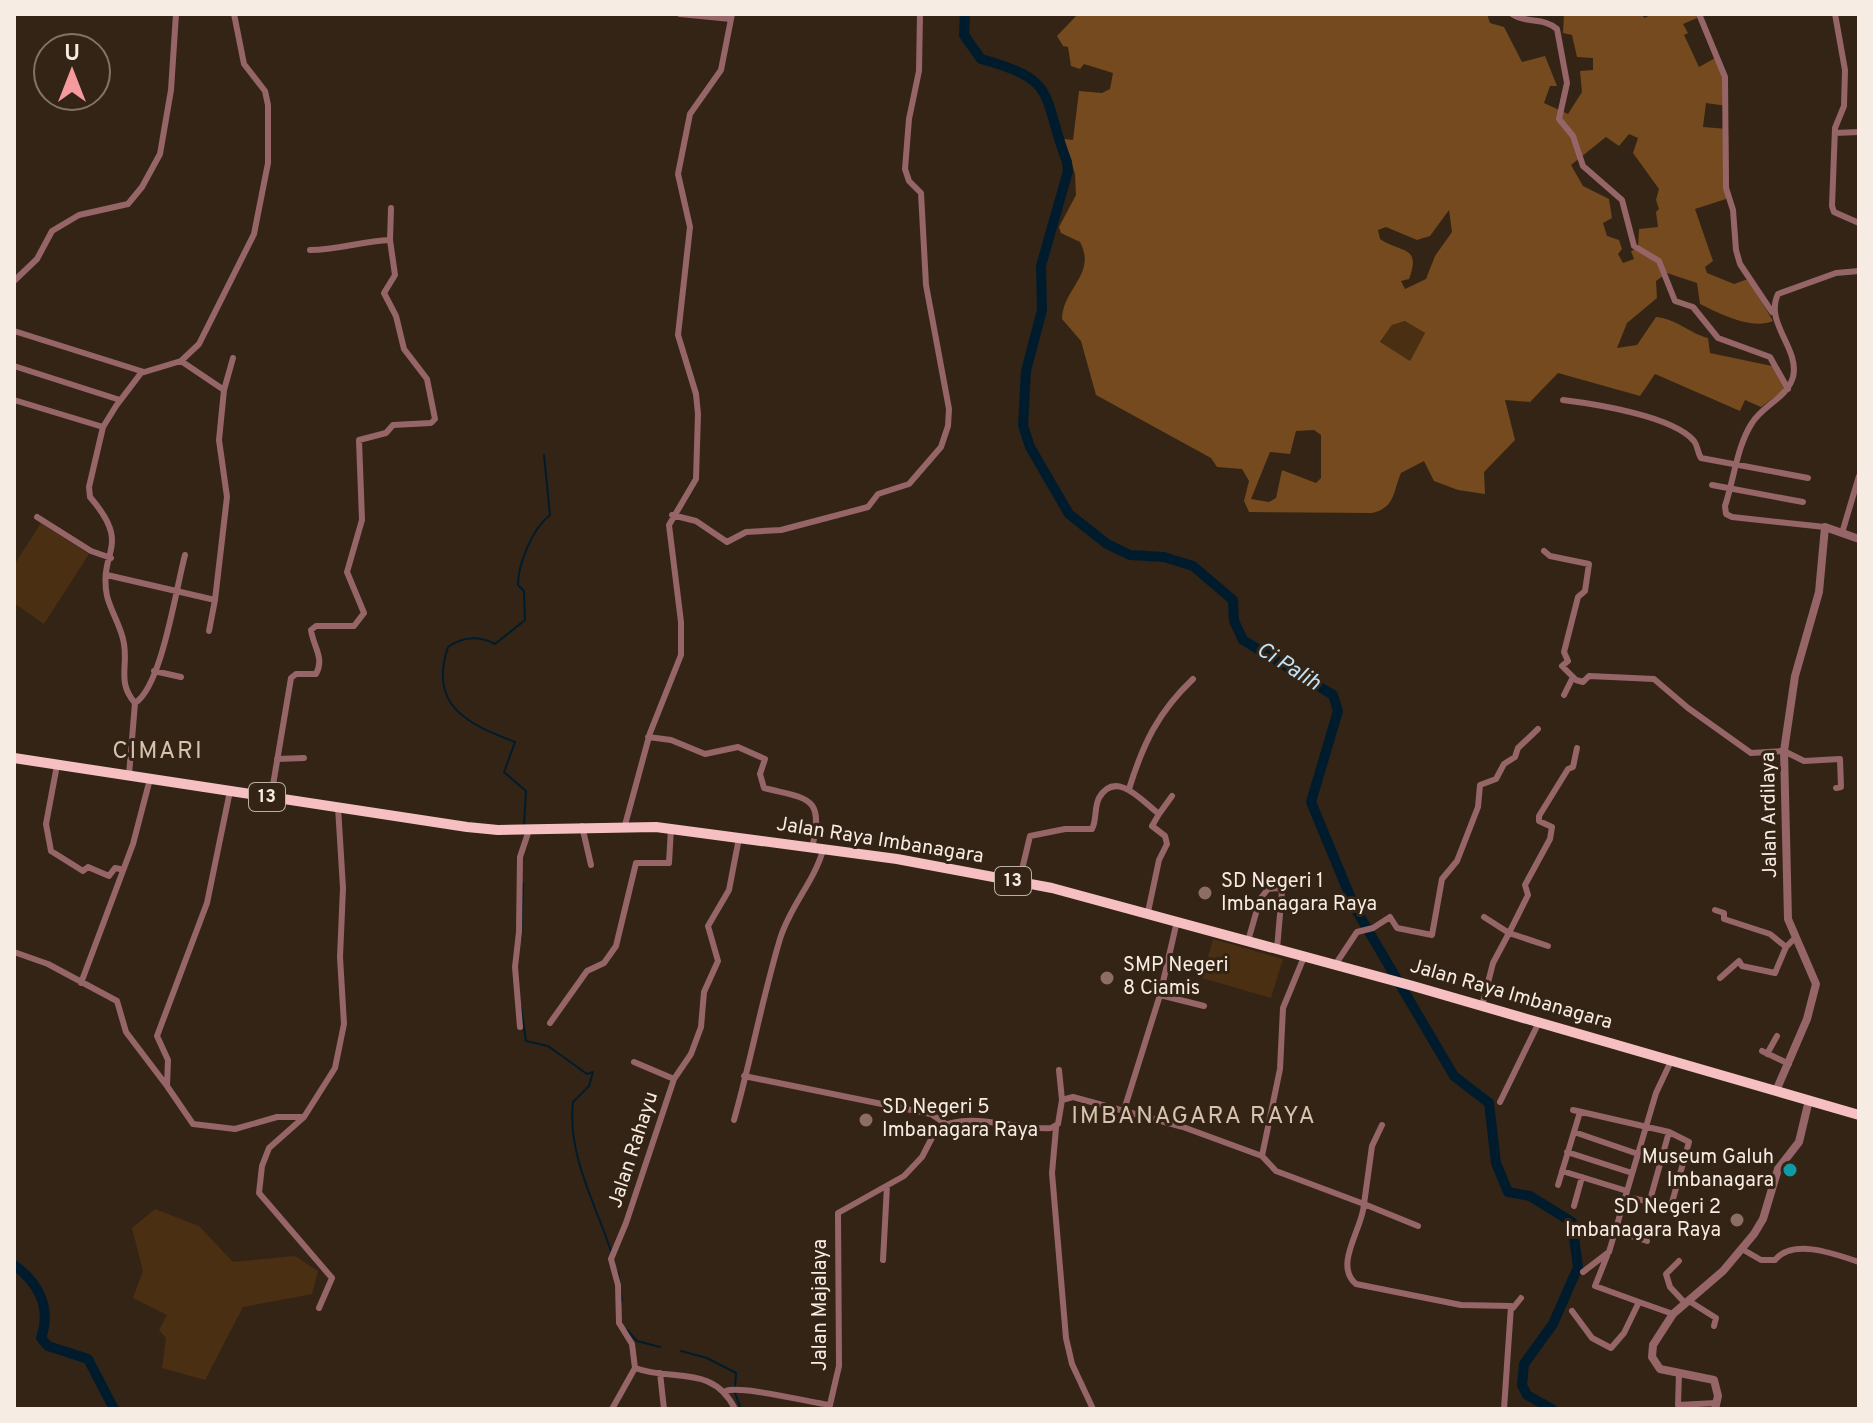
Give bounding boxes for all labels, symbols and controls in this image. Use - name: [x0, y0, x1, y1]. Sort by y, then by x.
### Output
- north arrow: [32, 32, 112, 112]
- text: U: [64, 41, 80, 68]
- water label: Ci Palih: [1251, 637, 1325, 697]
- district label: CIMARI: [112, 737, 204, 767]
- street label: Jalan Ardilaya: [1756, 752, 1784, 878]
- road number: 13: [249, 783, 285, 811]
- street label: Jalan Raya Imbanagara: [774, 812, 986, 870]
- road number: 13: [995, 867, 1031, 895]
- place label: SD Negeri 1 Imbanagara Raya: [1221, 869, 1377, 918]
- marker: SD Negeri 1 Imbanagara Raya: [1196, 884, 1214, 902]
- place label: SMP Negeri 8 Ciamis: [1123, 953, 1228, 1002]
- street label: Jalan Raya Imbanagara: [1407, 954, 1615, 1036]
- marker: SMP Negeri 8 Ciamis: [1098, 969, 1116, 987]
- street label: Jalan Rahayu: [603, 1089, 665, 1211]
- place label: SD Negeri 5 Imbanagara Raya: [882, 1095, 1038, 1144]
- district label: IMBANAGARA RAYA: [1071, 1102, 1317, 1132]
- marker: SD Negeri 5 Imbanagara Raya: [857, 1111, 875, 1129]
- place label: Museum Galuh Imbanagara: [1642, 1145, 1774, 1194]
- marker: Museum Galuh Imbanagara: [1781, 1161, 1799, 1179]
- place label: SD Negeri 2 Imbanagara Raya: [1565, 1195, 1721, 1244]
- marker: SD Negeri 2 Imbanagara Raya: [1728, 1211, 1746, 1229]
- street label: Jalan Majalaya: [808, 1239, 834, 1371]

